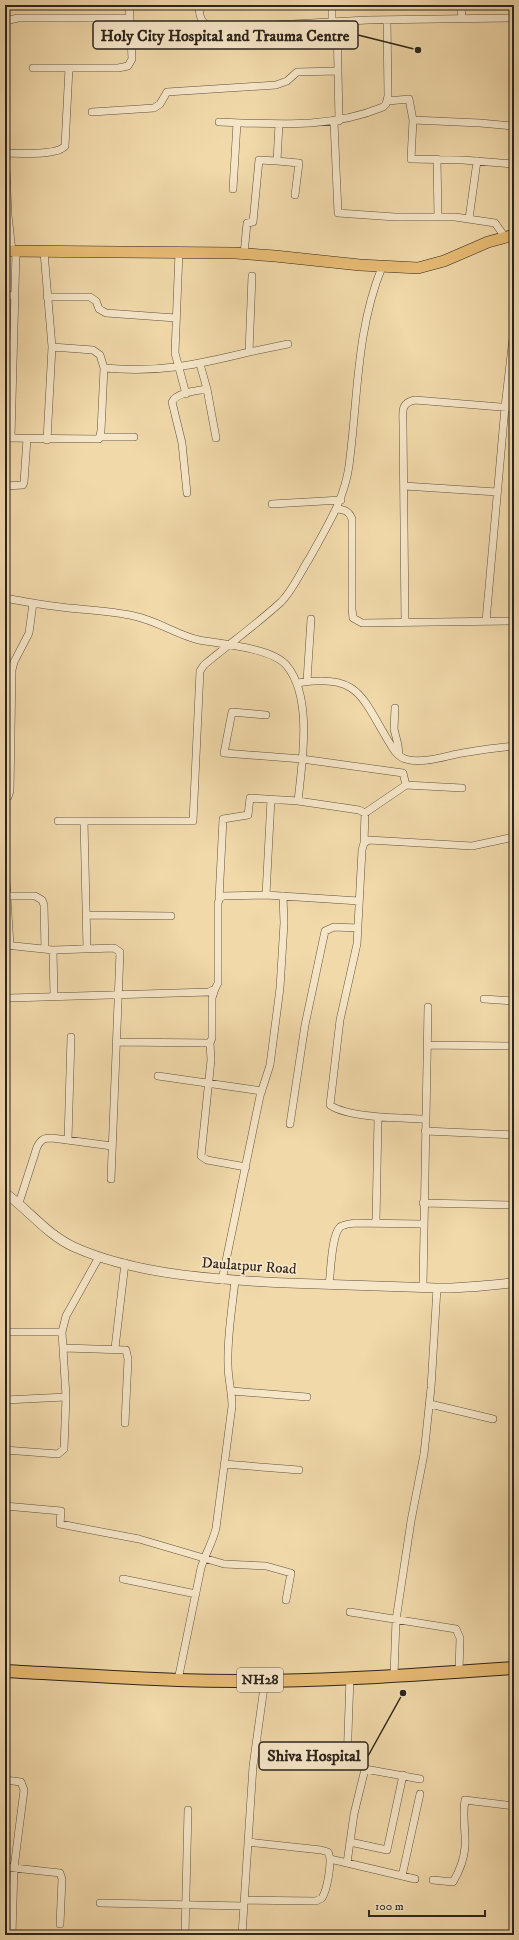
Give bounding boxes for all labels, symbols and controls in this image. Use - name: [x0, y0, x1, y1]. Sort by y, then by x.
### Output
- callout: Holy City Hospital and Trauma Centre: [93, 21, 358, 49]
- text: Holy City Hospital and Trauma Centre: [101, 26, 350, 46]
- street label: Daulatpur Road: [201, 1253, 298, 1279]
- road number: NH28: [237, 1668, 283, 1692]
- callout: Shiva Hospital: [259, 1742, 368, 1770]
- text: Shiva Hospital: [267, 1746, 362, 1766]
- scale bar: [369, 1892, 485, 1918]
- text: 100 m: [375, 1899, 404, 1914]

